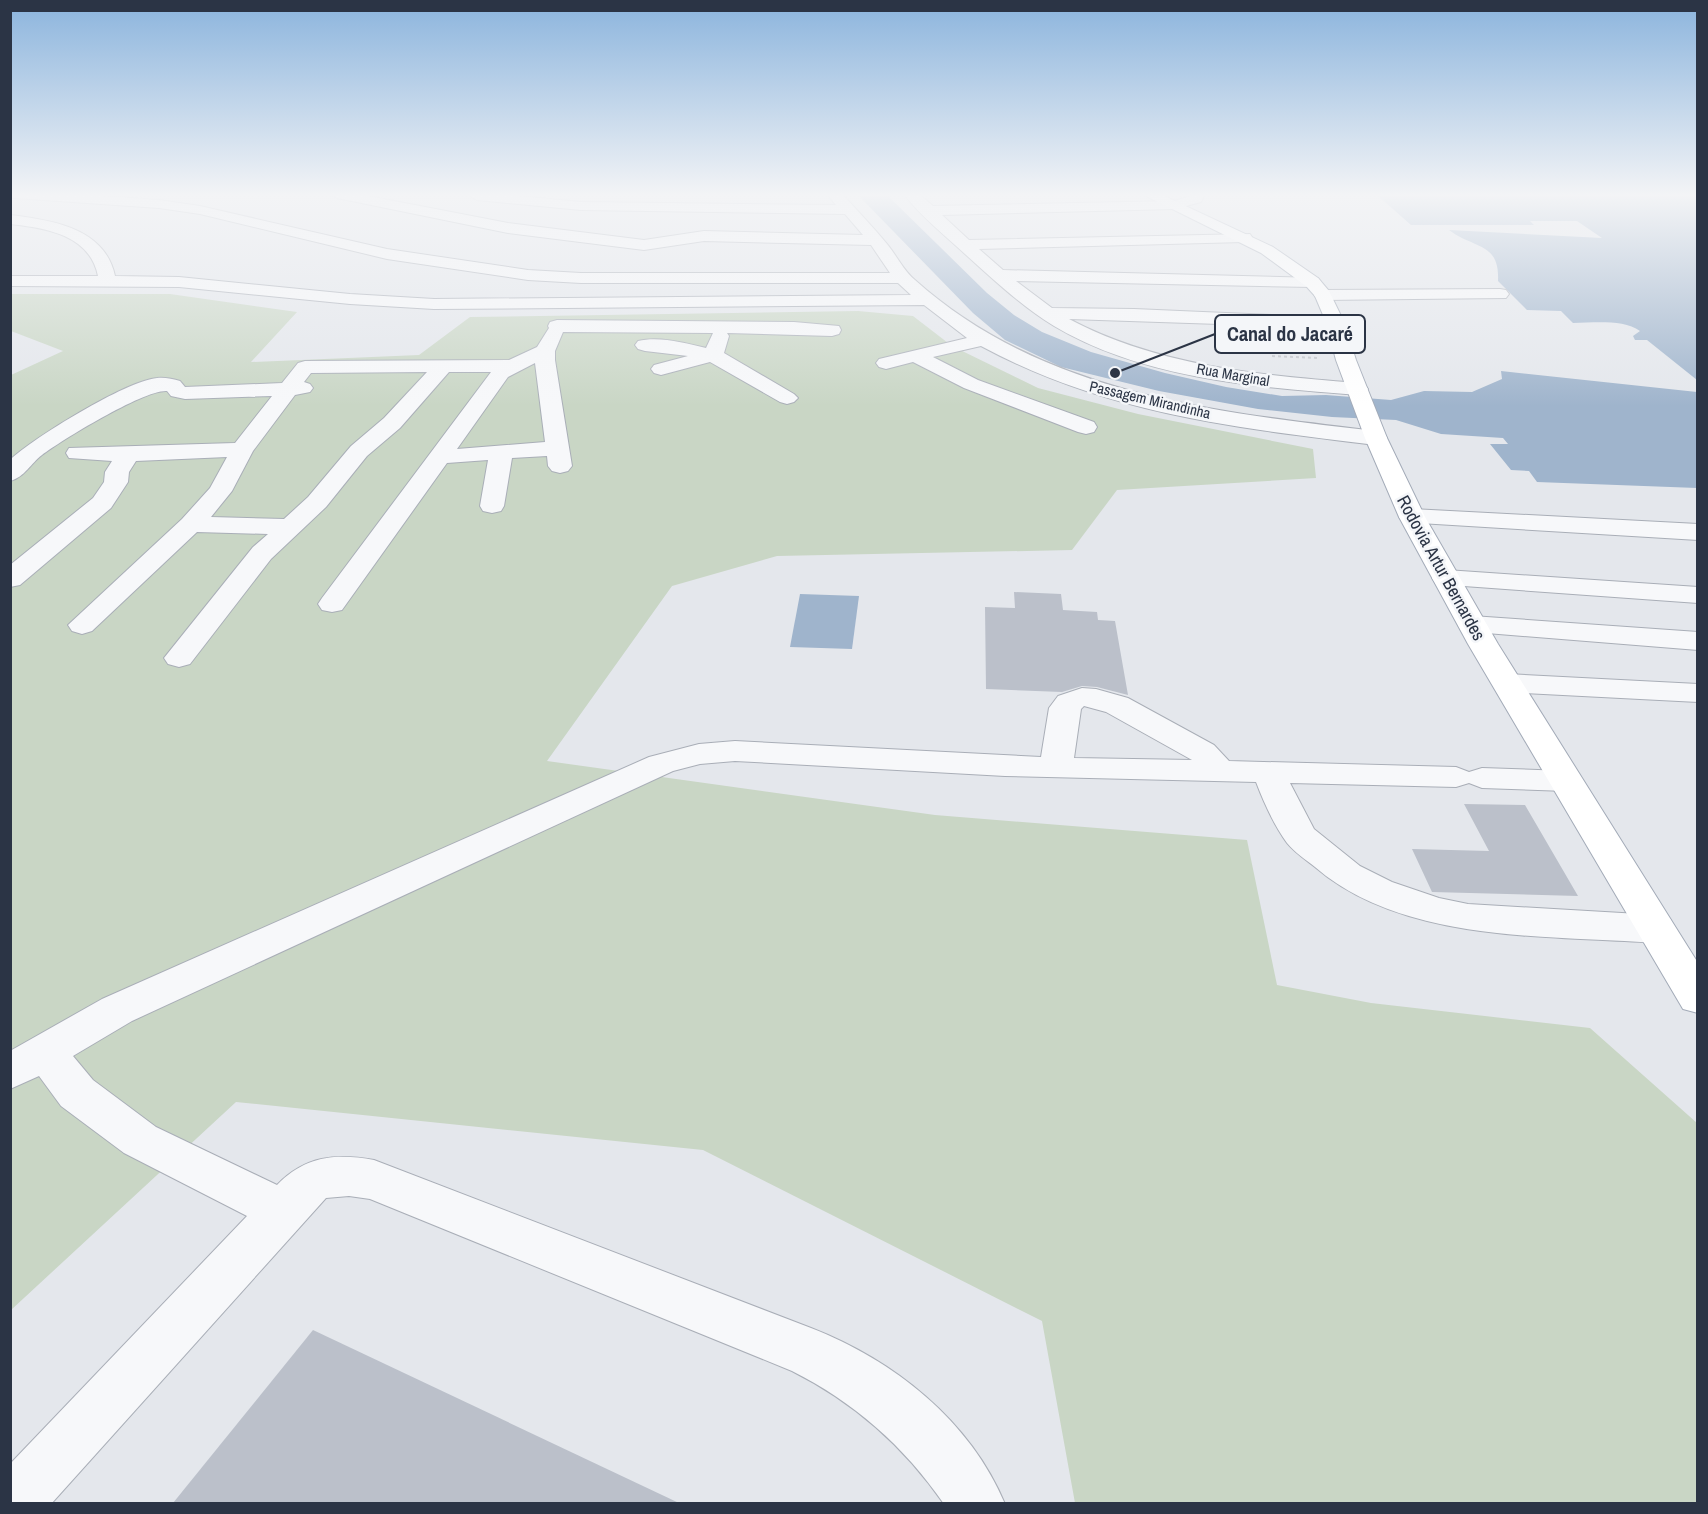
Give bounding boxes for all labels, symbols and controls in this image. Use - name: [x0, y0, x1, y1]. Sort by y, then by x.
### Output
- callout: Canal do Jacaré: [1215, 315, 1365, 353]
- text: Canal do Jacaré: [1227, 320, 1353, 347]
- street label: Rua Marginal: [1195, 358, 1271, 391]
- street label: Passagem Mirandinha: [1087, 375, 1213, 424]
- street label: Rodovia Artur Bernardes: [1391, 491, 1492, 645]

